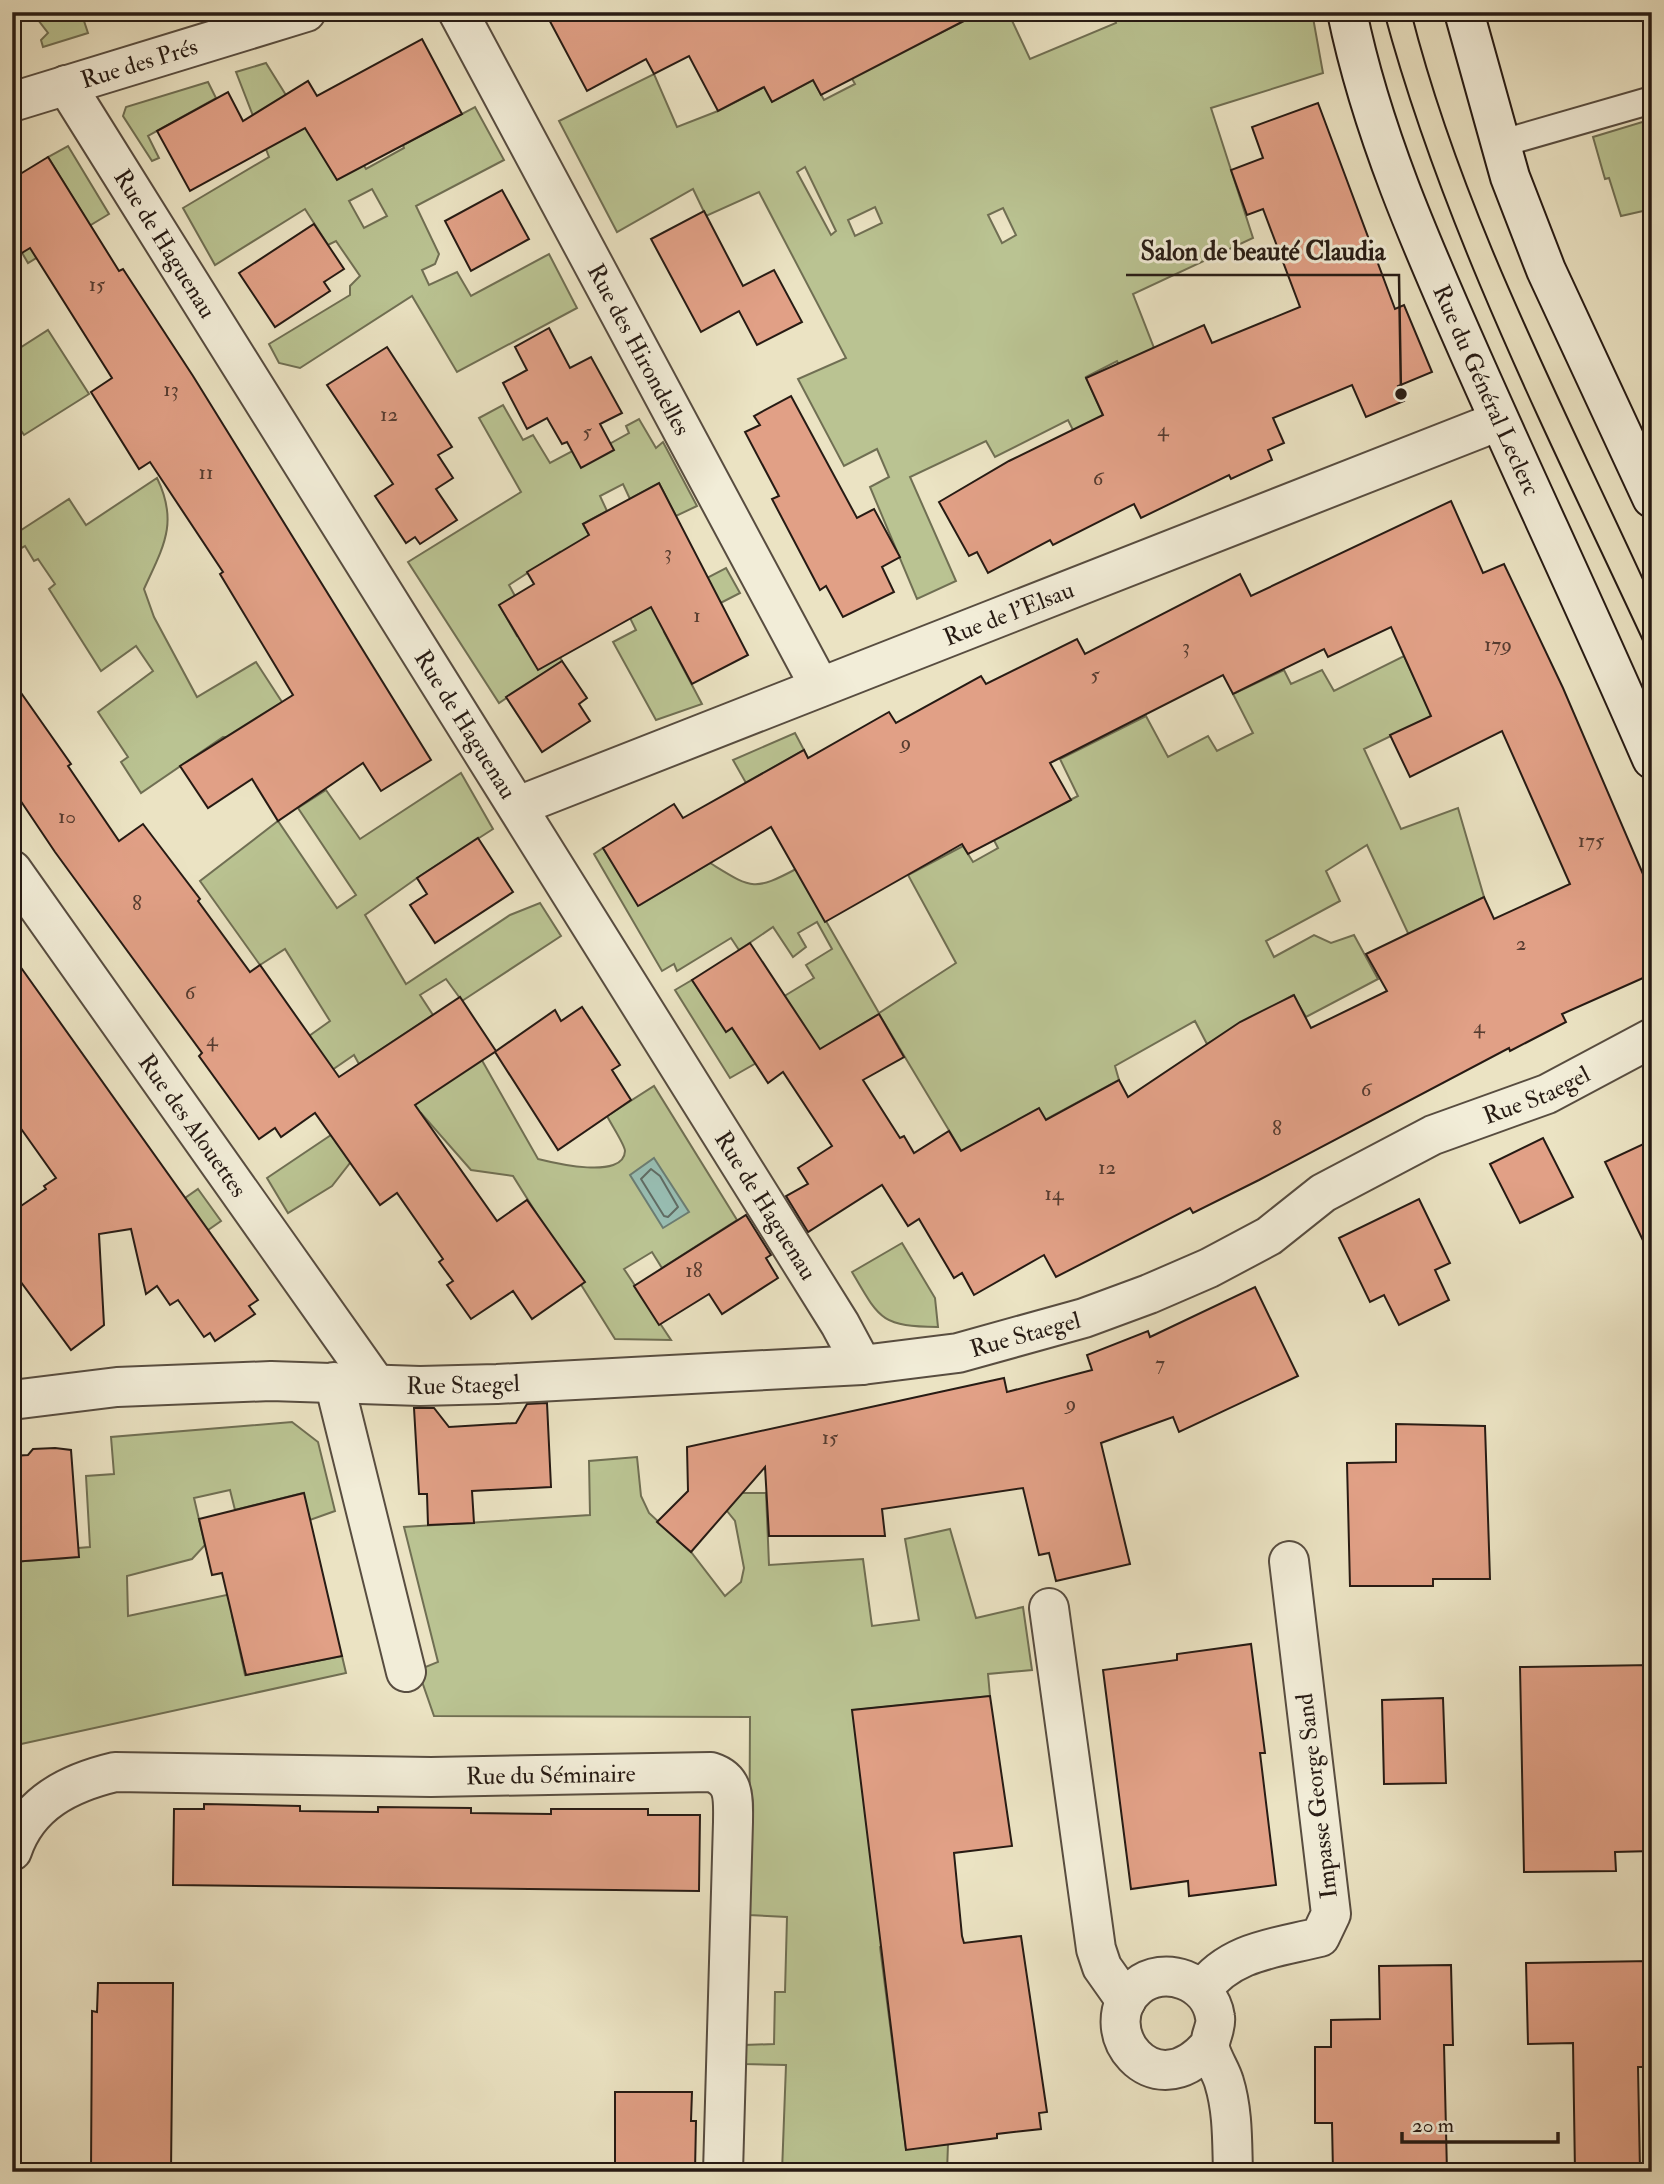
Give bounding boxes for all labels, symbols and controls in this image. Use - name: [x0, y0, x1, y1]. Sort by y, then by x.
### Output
- street label: Rue des Prés: [77, 31, 201, 96]
- street label: Rue de Haguenau: [107, 163, 223, 324]
- callout: Salon de beauté Claudia: [1126, 228, 1399, 275]
- text: Salon de beauté Claudia: [1141, 236, 1387, 268]
- street label: Rue des Hirondelles: [580, 258, 698, 441]
- house number: 15: [89, 271, 106, 298]
- street label: Rue du Général Leclerc: [1426, 280, 1547, 501]
- house number: 13: [163, 376, 179, 403]
- house number: 12: [380, 401, 398, 428]
- house number: 4: [1157, 416, 1170, 443]
- house number: 5: [582, 418, 592, 445]
- house number: 11: [199, 459, 214, 486]
- house number: 6: [1093, 465, 1105, 492]
- house number: 3: [664, 539, 672, 566]
- street label: Rue de l'Elsau: [939, 574, 1078, 653]
- house number: 1: [693, 602, 701, 629]
- house number: 179: [1484, 631, 1512, 658]
- house number: 3: [1182, 633, 1190, 660]
- street label: Rue de Haguenau: [407, 644, 524, 805]
- house number: 5: [1090, 661, 1100, 688]
- house number: 9: [899, 729, 911, 756]
- house number: 10: [58, 803, 76, 830]
- house number: 175: [1578, 827, 1605, 854]
- house number: 8: [132, 890, 142, 917]
- house number: 2: [1516, 930, 1526, 957]
- house number: 6: [185, 979, 197, 1006]
- house number: 4: [1473, 1013, 1486, 1040]
- house number: 4: [206, 1026, 219, 1053]
- street label: Rue des Alouettes: [131, 1048, 254, 1203]
- street label: Rue Staegel: [1479, 1058, 1595, 1131]
- house number: 6: [1361, 1076, 1373, 1103]
- house number: 8: [1272, 1115, 1282, 1142]
- street label: Rue de Haguenau: [708, 1125, 824, 1286]
- house number: 12: [1098, 1154, 1116, 1181]
- house number: 14: [1045, 1180, 1065, 1207]
- house number: 18: [685, 1257, 703, 1284]
- street label: Rue Staegel: [966, 1304, 1084, 1364]
- house number: 7: [1155, 1350, 1165, 1377]
- street label: Rue Staegel: [406, 1367, 521, 1402]
- house number: 9: [1064, 1390, 1076, 1417]
- house number: 15: [822, 1424, 839, 1451]
- street label: Impasse George Sand: [1289, 1691, 1345, 1900]
- street label: Rue du Séminaire: [466, 1758, 636, 1792]
- scale bar: [1402, 2100, 1557, 2144]
- text: 20 m: [1412, 2112, 1454, 2139]

